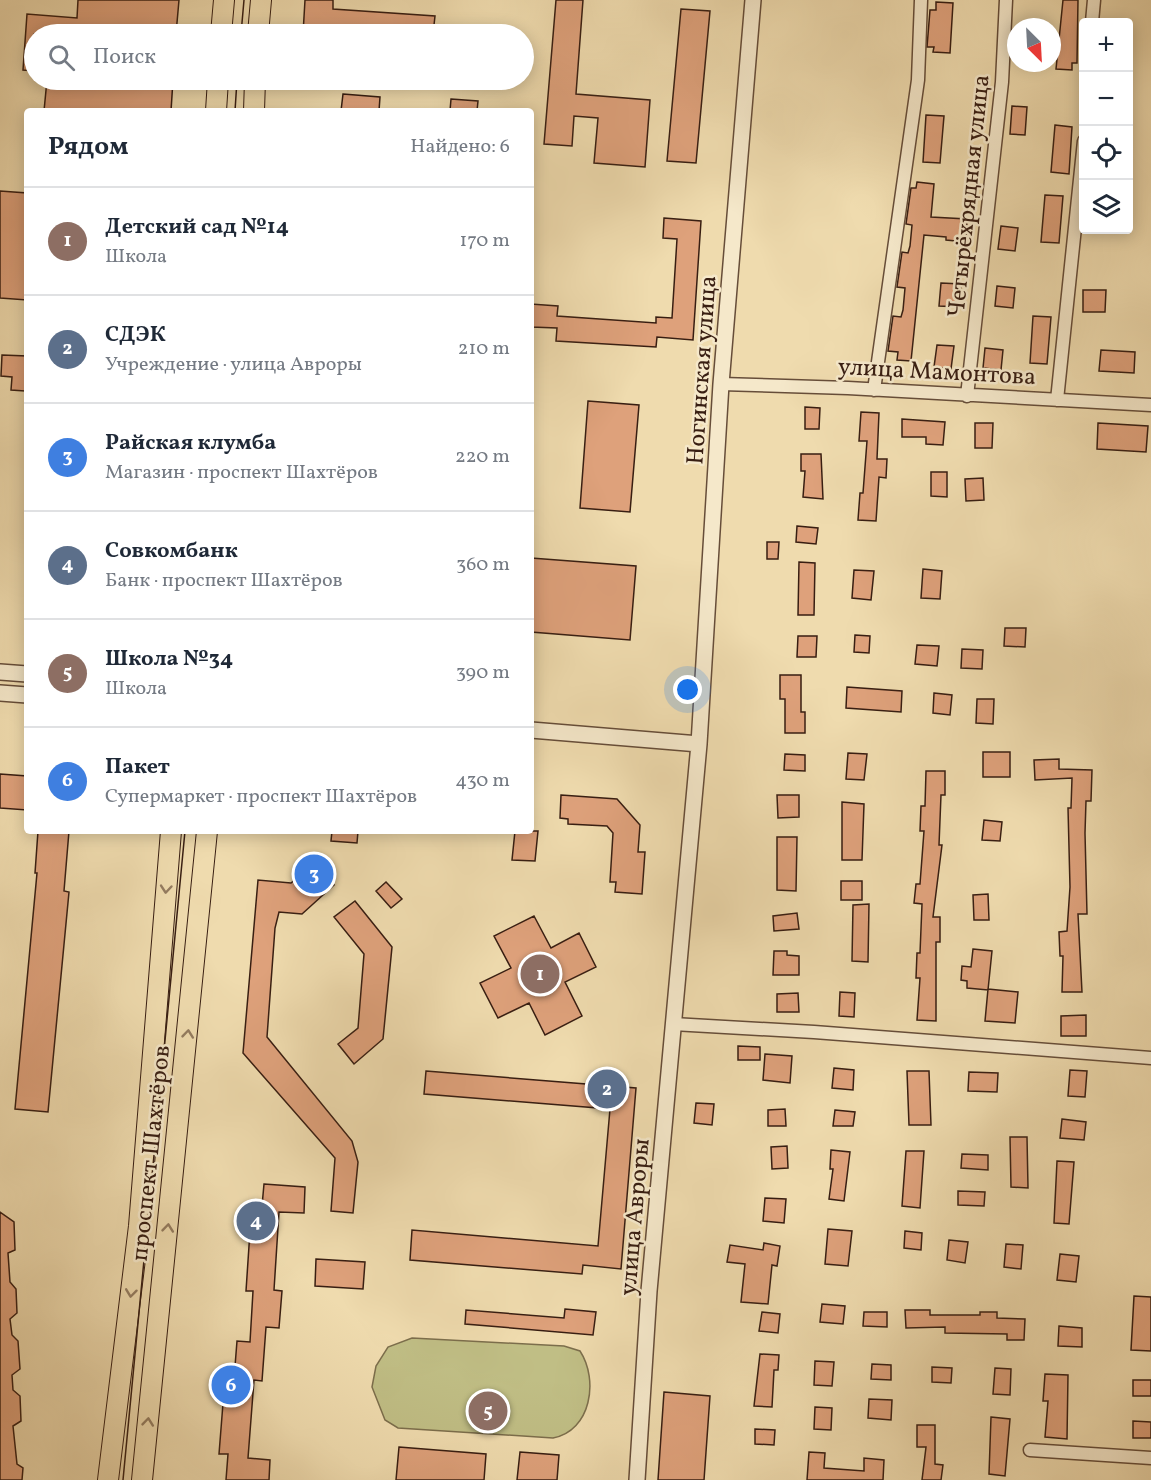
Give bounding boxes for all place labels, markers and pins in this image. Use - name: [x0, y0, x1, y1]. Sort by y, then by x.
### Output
- pin: 3: [294, 852, 334, 896]
- pin: 1: [520, 952, 560, 996]
- pin: 2: [588, 1066, 626, 1112]
- pin: 4: [236, 1198, 276, 1244]
- pin: 6: [212, 1362, 250, 1408]
- pin: 5: [468, 1388, 508, 1434]

